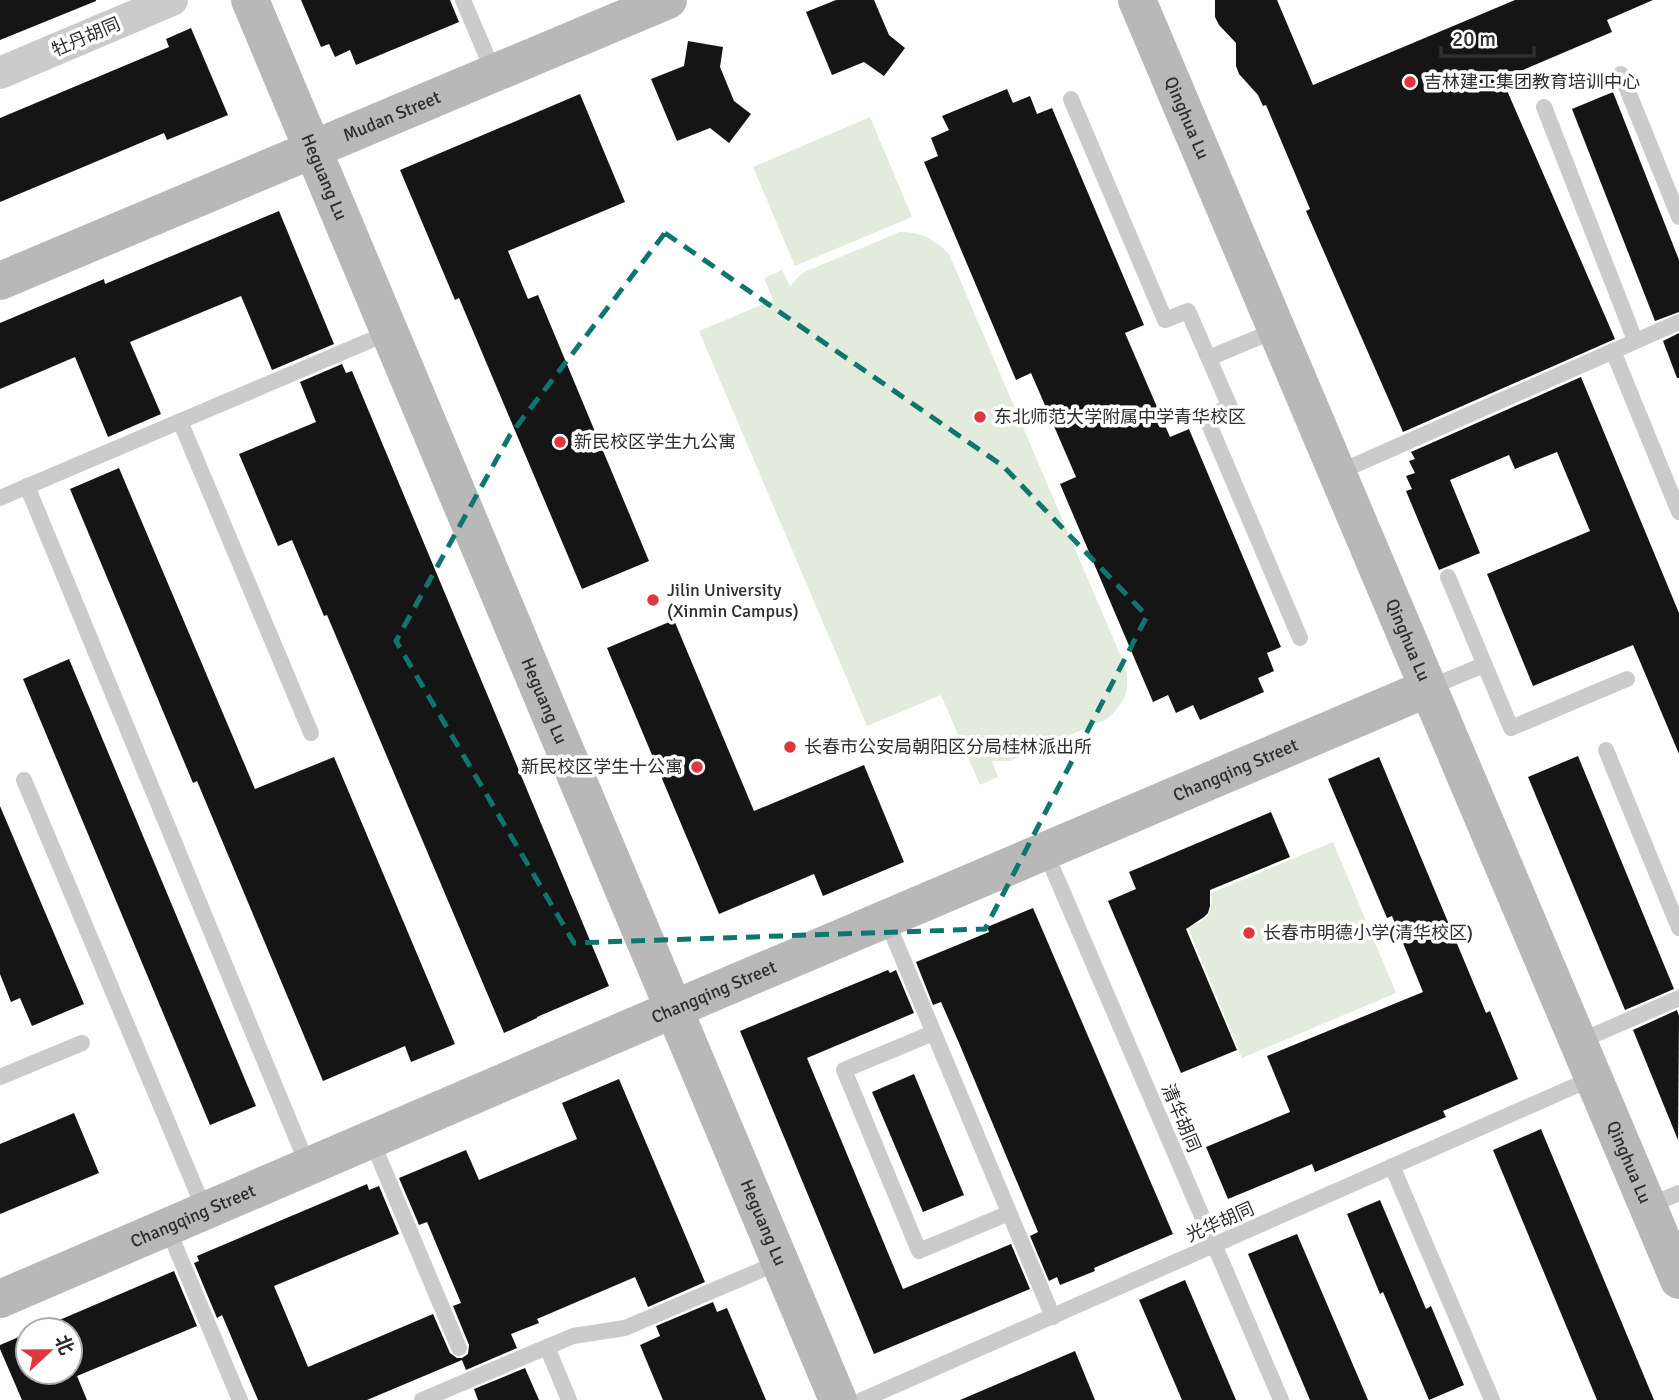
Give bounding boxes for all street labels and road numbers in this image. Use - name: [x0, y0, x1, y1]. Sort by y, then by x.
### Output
- street label: 牡丹胡同: [49, 13, 123, 61]
- street label: Qinghua Lu: [1160, 73, 1214, 163]
- street label: Mudan Street: [340, 86, 444, 146]
- street label: Heguang Lu: [296, 130, 352, 224]
- street label: Qinghua Lu: [1381, 595, 1435, 685]
- street label: Heguang Lu: [516, 654, 572, 747]
- street label: Changqing Street: [1170, 734, 1301, 806]
- street label: Changqing Street: [648, 956, 780, 1028]
- street label: 清华胡同: [1157, 1081, 1205, 1155]
- street label: Qinghua Lu: [1602, 1117, 1656, 1207]
- street label: Heguang Lu: [736, 1176, 791, 1269]
- street label: Changqing Street: [127, 1179, 259, 1253]
- street label: 光华胡同: [1183, 1197, 1257, 1247]

